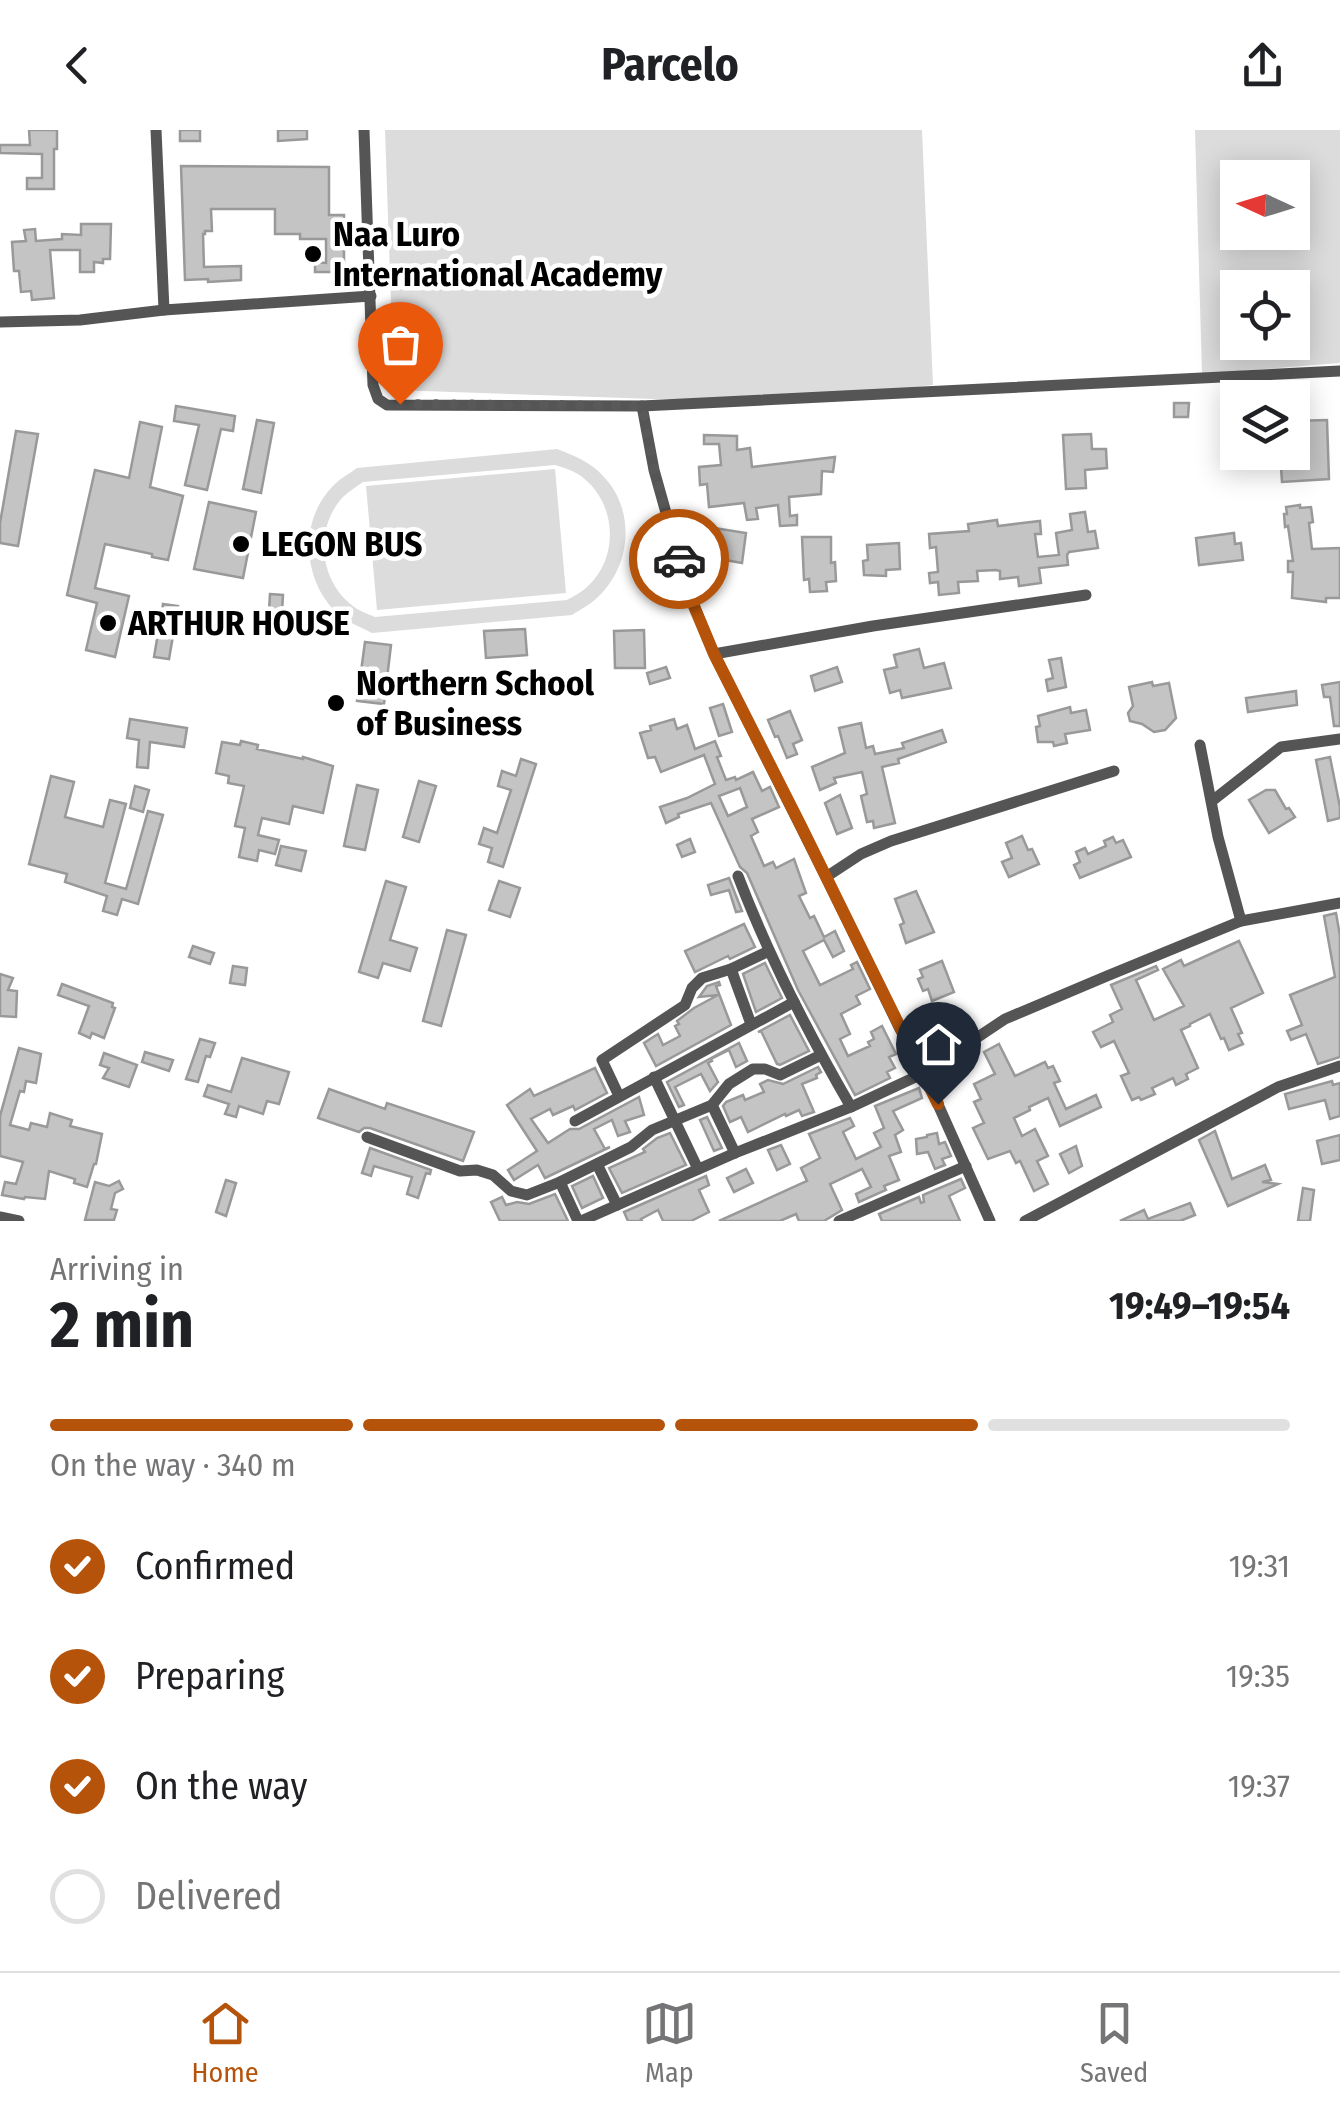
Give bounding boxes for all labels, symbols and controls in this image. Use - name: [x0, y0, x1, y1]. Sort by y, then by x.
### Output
- icon: back: [50, 38, 105, 93]
- text: Parcelo: [601, 38, 739, 92]
- icon: share: [1235, 38, 1290, 93]
- north arrow: [1220, 160, 1310, 250]
- map controls: [1220, 160, 1310, 470]
- place label: Naa Luro International Academy: [333, 213, 663, 295]
- marker: Naa Luro International Academy: [302, 243, 324, 265]
- button: locate: [1220, 270, 1310, 360]
- pin: [358, 302, 443, 405]
- icon: bag: [373, 317, 428, 372]
- button: layers: [1220, 380, 1310, 470]
- courier: [629, 509, 729, 609]
- place label: LEGON BUS: [261, 523, 422, 565]
- icon: car: [652, 532, 707, 587]
- marker: LEGON BUS: [230, 533, 252, 555]
- place label: ARTHUR HOUSE: [127, 602, 350, 644]
- marker: ARTHUR HOUSE: [97, 612, 119, 634]
- place label: Northern School of Business: [356, 662, 594, 744]
- marker: Northern School of Business: [325, 692, 347, 714]
- pin: [896, 1002, 981, 1105]
- icon: home: [911, 1017, 966, 1072]
- text: Arriving in: [50, 1250, 184, 1288]
- text: 19:49–19:54: [1109, 1283, 1290, 1329]
- text: 2 min: [50, 1286, 194, 1364]
- text: On the way · 340 m: [50, 1446, 296, 1484]
- icon: check: [50, 1539, 105, 1594]
- text: Confirmed: [135, 1543, 295, 1589]
- text: 19:31: [1229, 1547, 1290, 1585]
- icon: check: [50, 1649, 105, 1704]
- text: Preparing: [135, 1653, 284, 1699]
- text: 19:35: [1226, 1657, 1290, 1695]
- icon: check: [50, 1759, 105, 1814]
- text: On the way: [135, 1763, 307, 1809]
- text: 19:37: [1228, 1767, 1290, 1805]
- text: Delivered: [135, 1873, 282, 1919]
- tab: Home: [192, 1996, 259, 2089]
- tab: Map: [642, 1996, 697, 2089]
- tab: Saved: [1080, 1996, 1148, 2089]

